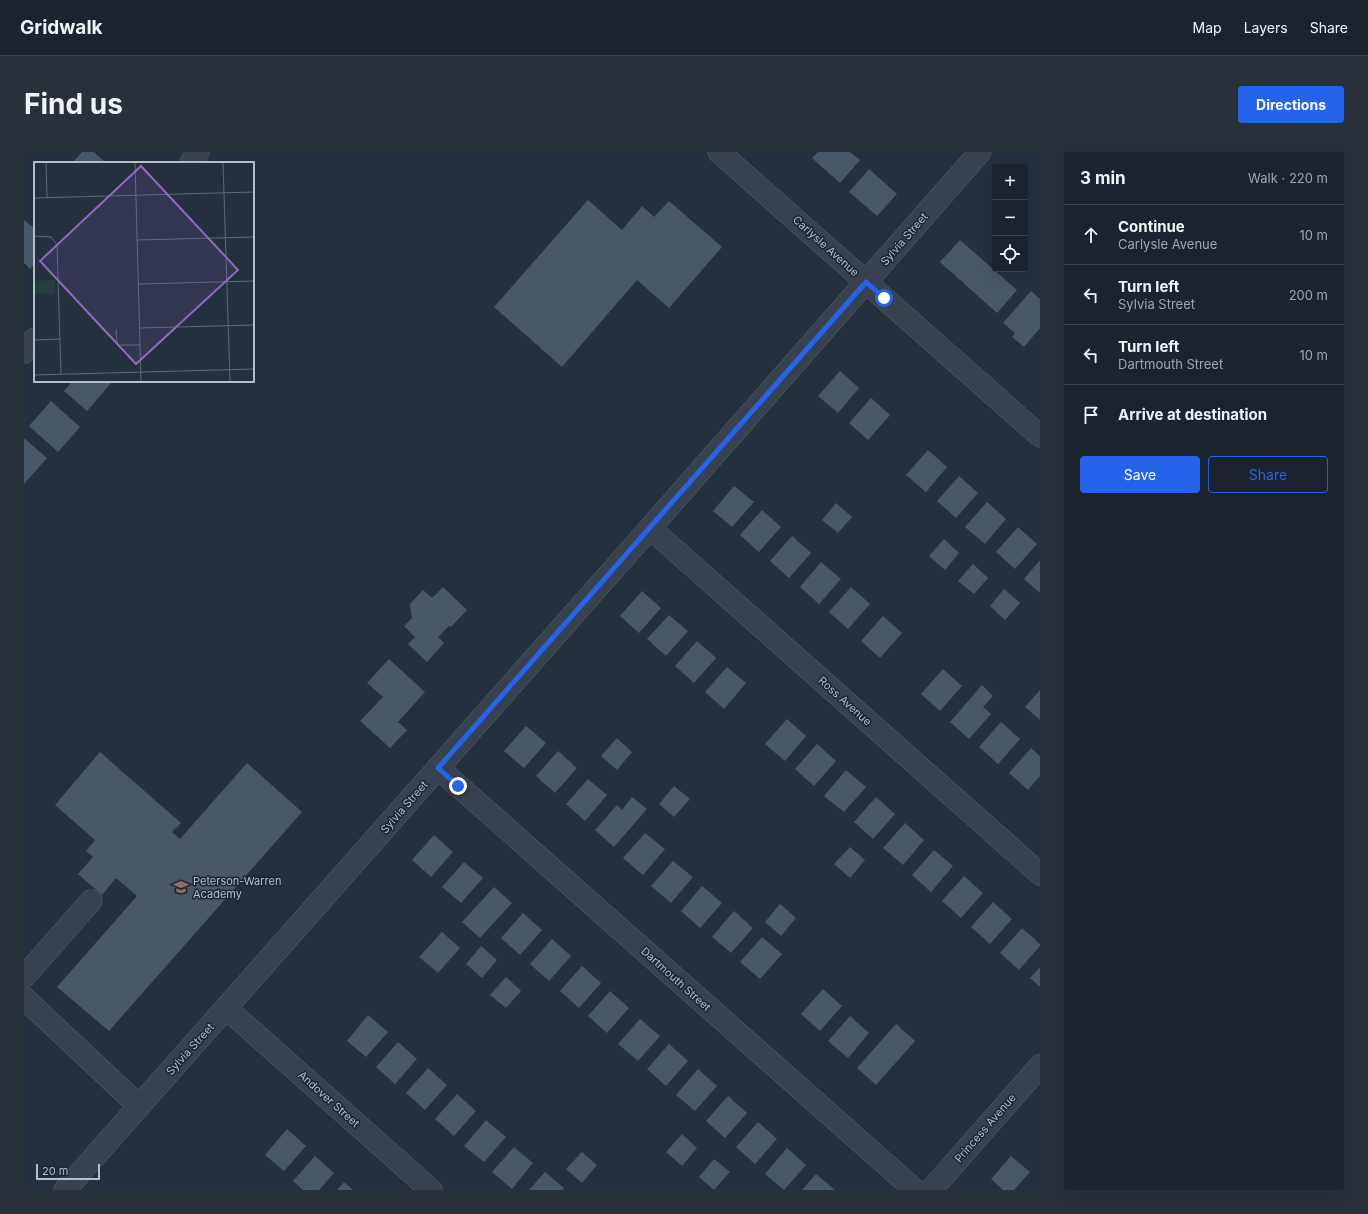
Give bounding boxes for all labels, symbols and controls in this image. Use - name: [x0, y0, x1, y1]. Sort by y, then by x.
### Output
- text: Gridwalk: [20, 16, 103, 39]
- text: Map: [1193, 19, 1222, 36]
- text: Layers: [1244, 19, 1288, 36]
- text: Share: [1310, 19, 1348, 36]
- button: Directions: [1238, 86, 1344, 123]
- text: Find us: [24, 87, 123, 121]
- inset map: [34, 162, 254, 382]
- map controls: [992, 164, 1028, 272]
- button: +: [992, 164, 1028, 200]
- text: 3 min: [1080, 168, 1126, 188]
- text: Walk · 220 m: [1248, 170, 1328, 186]
- button: −: [992, 200, 1028, 236]
- street label: Sylvia Street: [877, 210, 931, 268]
- street label: Carlysle Avenue: [790, 213, 862, 279]
- text: Continue: [1118, 217, 1185, 236]
- icon: ahead: [1080, 224, 1102, 246]
- text: 10 m: [1299, 227, 1328, 243]
- button: locate: [992, 236, 1028, 272]
- text: Carlysle Avenue: [1118, 236, 1217, 252]
- text: Turn left: [1118, 277, 1179, 296]
- icon: left: [1080, 284, 1102, 306]
- text: 200 m: [1289, 287, 1328, 303]
- route start: [875, 289, 893, 307]
- text: Sylvia Street: [1118, 296, 1195, 312]
- text: Turn left: [1118, 337, 1179, 356]
- icon: left: [1080, 344, 1102, 366]
- text: 10 m: [1299, 347, 1328, 363]
- text: Dartmouth Street: [1118, 356, 1223, 372]
- icon: arrive: [1080, 404, 1102, 426]
- text: Arrive at destination: [1118, 405, 1267, 424]
- button: Save: [1080, 456, 1200, 493]
- button: Share: [1208, 456, 1328, 493]
- street label: Ross Avenue: [815, 673, 875, 729]
- route end: [449, 777, 467, 795]
- street label: Sylvia Street: [377, 778, 431, 836]
- place label: Peterson-Warren Academy: [193, 874, 281, 901]
- school or university icon: Peterson-Warren Academy: [172, 878, 190, 896]
- street label: Dartmouth Street: [638, 944, 714, 1014]
- street label: Sylvia Street: [163, 1020, 217, 1078]
- street label: Andover Street: [295, 1068, 363, 1131]
- street label: Princess Avenue: [951, 1091, 1019, 1165]
- scale bar: [36, 1162, 100, 1181]
- text: 20 m: [42, 1164, 68, 1178]

